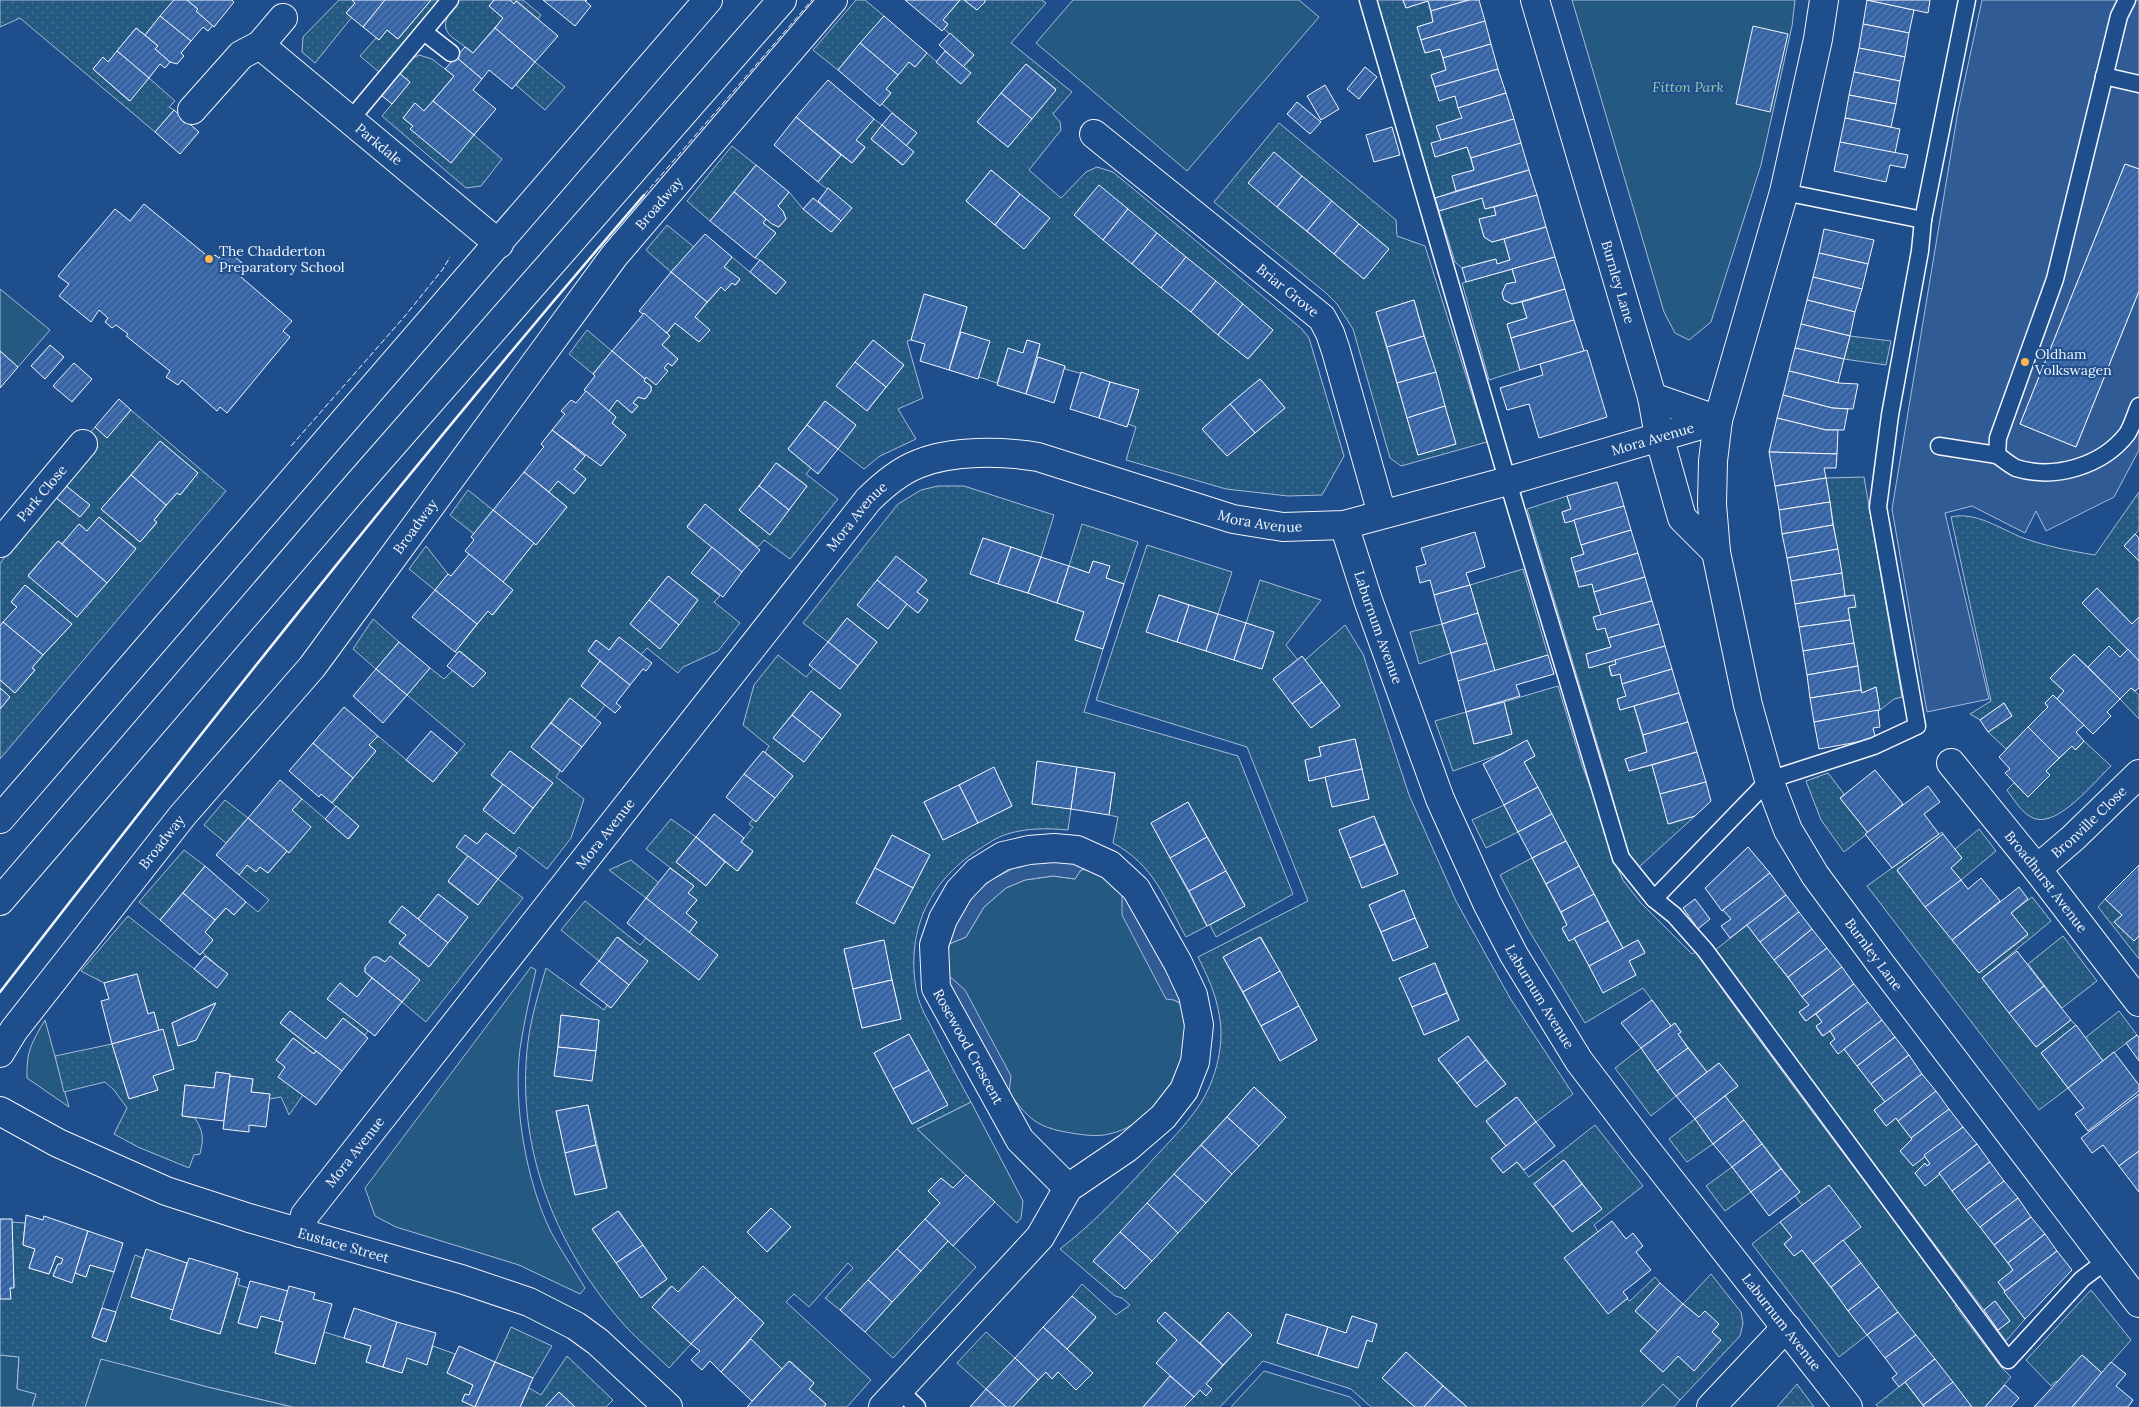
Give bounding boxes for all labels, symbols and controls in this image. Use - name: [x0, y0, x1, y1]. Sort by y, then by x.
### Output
- park label: Fitton Park: [1652, 78, 1724, 96]
- street label: Parkdale: [352, 119, 407, 169]
- street label: Broadway: [631, 173, 687, 234]
- street label: Burnley Lane: [1597, 238, 1639, 326]
- place label: The Chadderton Preparatory School: [219, 242, 345, 276]
- marker: The Chadderton Preparatory School: [203, 253, 215, 265]
- street label: Briar Grove: [1253, 260, 1323, 321]
- place label: Oldham Volkswagen: [2034, 345, 2112, 379]
- marker: Oldham Volkswagen: [2019, 356, 2031, 368]
- street label: Mora Avenue: [1609, 418, 1697, 460]
- street label: Park Close: [13, 461, 71, 525]
- street label: Mora Avenue: [822, 477, 891, 555]
- street label: Broadway: [389, 495, 442, 558]
- street label: Mora Avenue: [1215, 506, 1303, 536]
- street label: Laburnum Avenue: [1350, 569, 1407, 687]
- street label: Bronville Close: [2047, 782, 2130, 862]
- street label: Mora Avenue: [572, 794, 639, 873]
- street label: Broadway: [135, 811, 189, 873]
- street label: Broadhurst Avenue: [2001, 827, 2092, 936]
- street label: Burnley Lane: [1841, 915, 1907, 994]
- street label: Laburnum Avenue: [1501, 942, 1579, 1052]
- street label: Rosewood Crescent: [929, 986, 1008, 1108]
- street label: Mora Avenue: [321, 1112, 388, 1191]
- street label: Eustace Street: [296, 1223, 392, 1267]
- street label: Laburnum Avenue: [1738, 1270, 1826, 1375]

